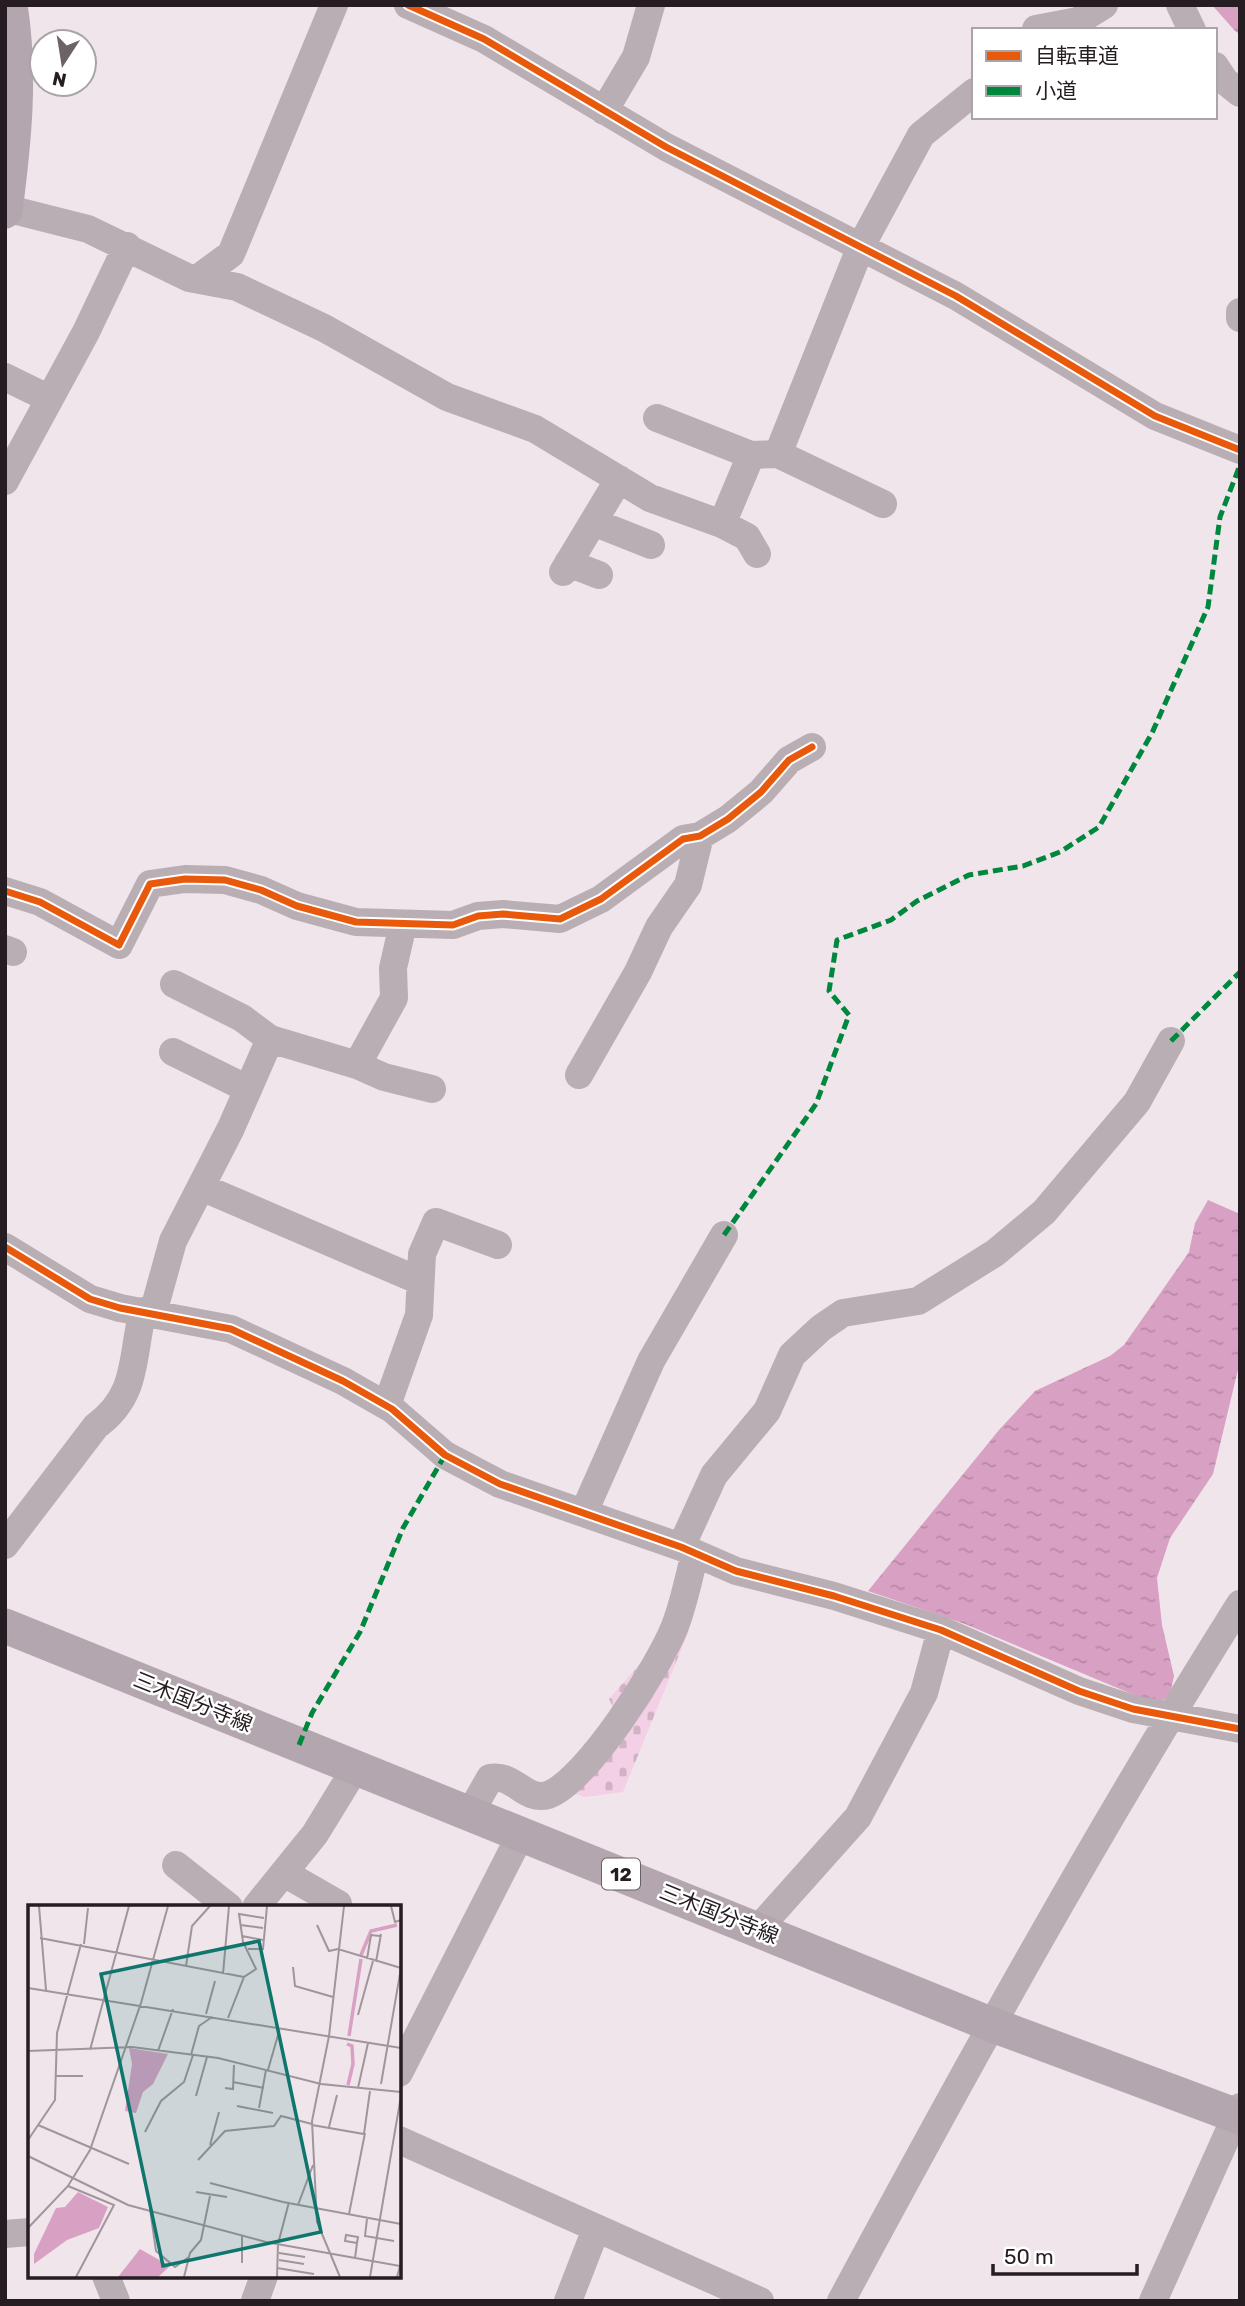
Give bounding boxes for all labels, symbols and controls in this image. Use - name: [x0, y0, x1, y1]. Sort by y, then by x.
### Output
- north arrow: [28, 28, 98, 98]
- legend: [972, 28, 1217, 119]
- text: 自転車道: [1035, 43, 1119, 68]
- text: N: [50, 66, 69, 92]
- text: 小道: [1035, 78, 1077, 103]
- street label: 三木国分寺線: [130, 1666, 256, 1737]
- road number: 12: [602, 1858, 640, 1890]
- street label: 三木国分寺線: [656, 1878, 782, 1949]
- inset map: [28, 1905, 401, 2278]
- scale bar: [993, 2232, 1136, 2276]
- text: 50 m: [1004, 2244, 1054, 2269]

